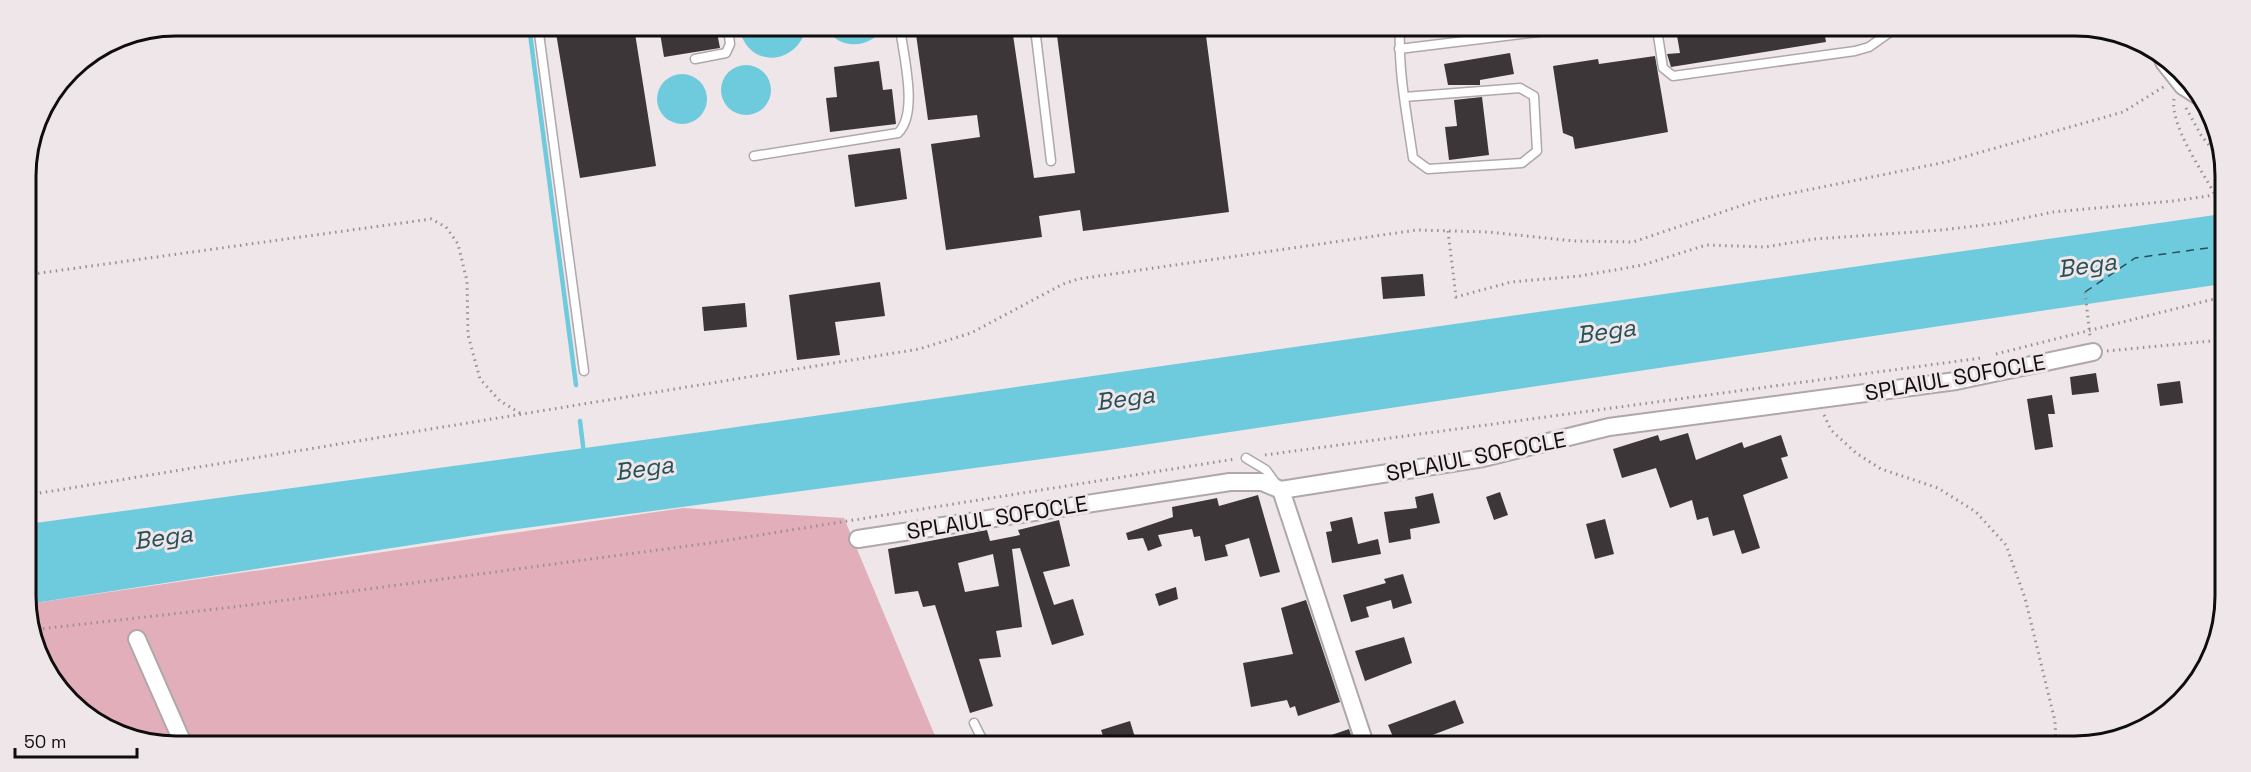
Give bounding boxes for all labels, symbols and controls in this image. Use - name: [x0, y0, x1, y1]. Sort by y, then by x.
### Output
- water label: Bega: [2055, 245, 2119, 284]
- water label: Bega: [1574, 311, 1638, 350]
- street label: SPLAIUL SOFOCLE: [1863, 347, 2047, 407]
- water label: Bega: [1093, 378, 1157, 417]
- street label: SPLAIUL SOFOCLE: [1384, 425, 1568, 487]
- water label: Bega: [612, 448, 676, 487]
- street label: SPLAIUL SOFOCLE: [905, 489, 1089, 545]
- water label: Bega: [131, 517, 195, 556]
- scale bar: [15, 721, 136, 759]
- text: 50 m: [24, 730, 66, 753]

